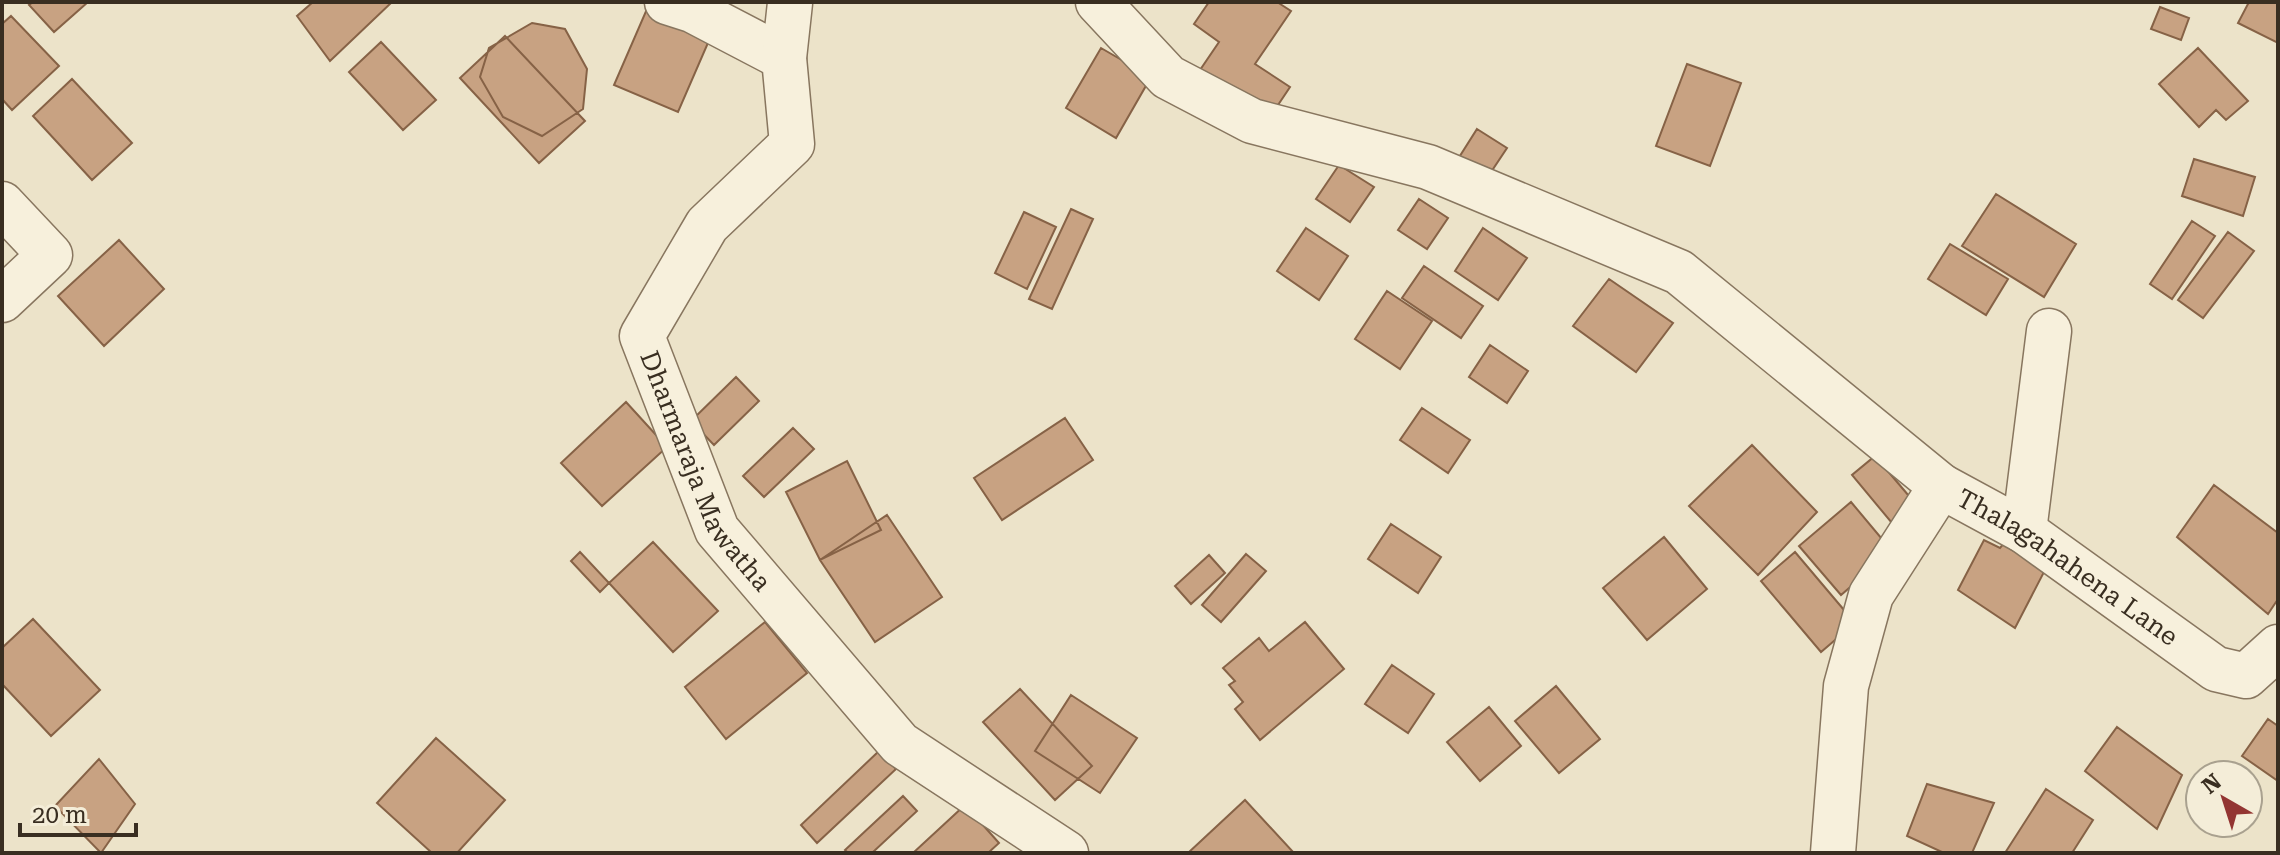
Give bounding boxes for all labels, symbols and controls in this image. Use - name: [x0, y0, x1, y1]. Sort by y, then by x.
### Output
- street label: Dharmaraja Mawatha: [634, 347, 777, 597]
- street label: Thalagahahena Lane: [1952, 483, 2184, 652]
- north arrow: [2184, 759, 2264, 839]
- text: N: [2197, 769, 2226, 799]
- scale bar: [20, 787, 136, 837]
- text: 20 m: [32, 801, 87, 829]

